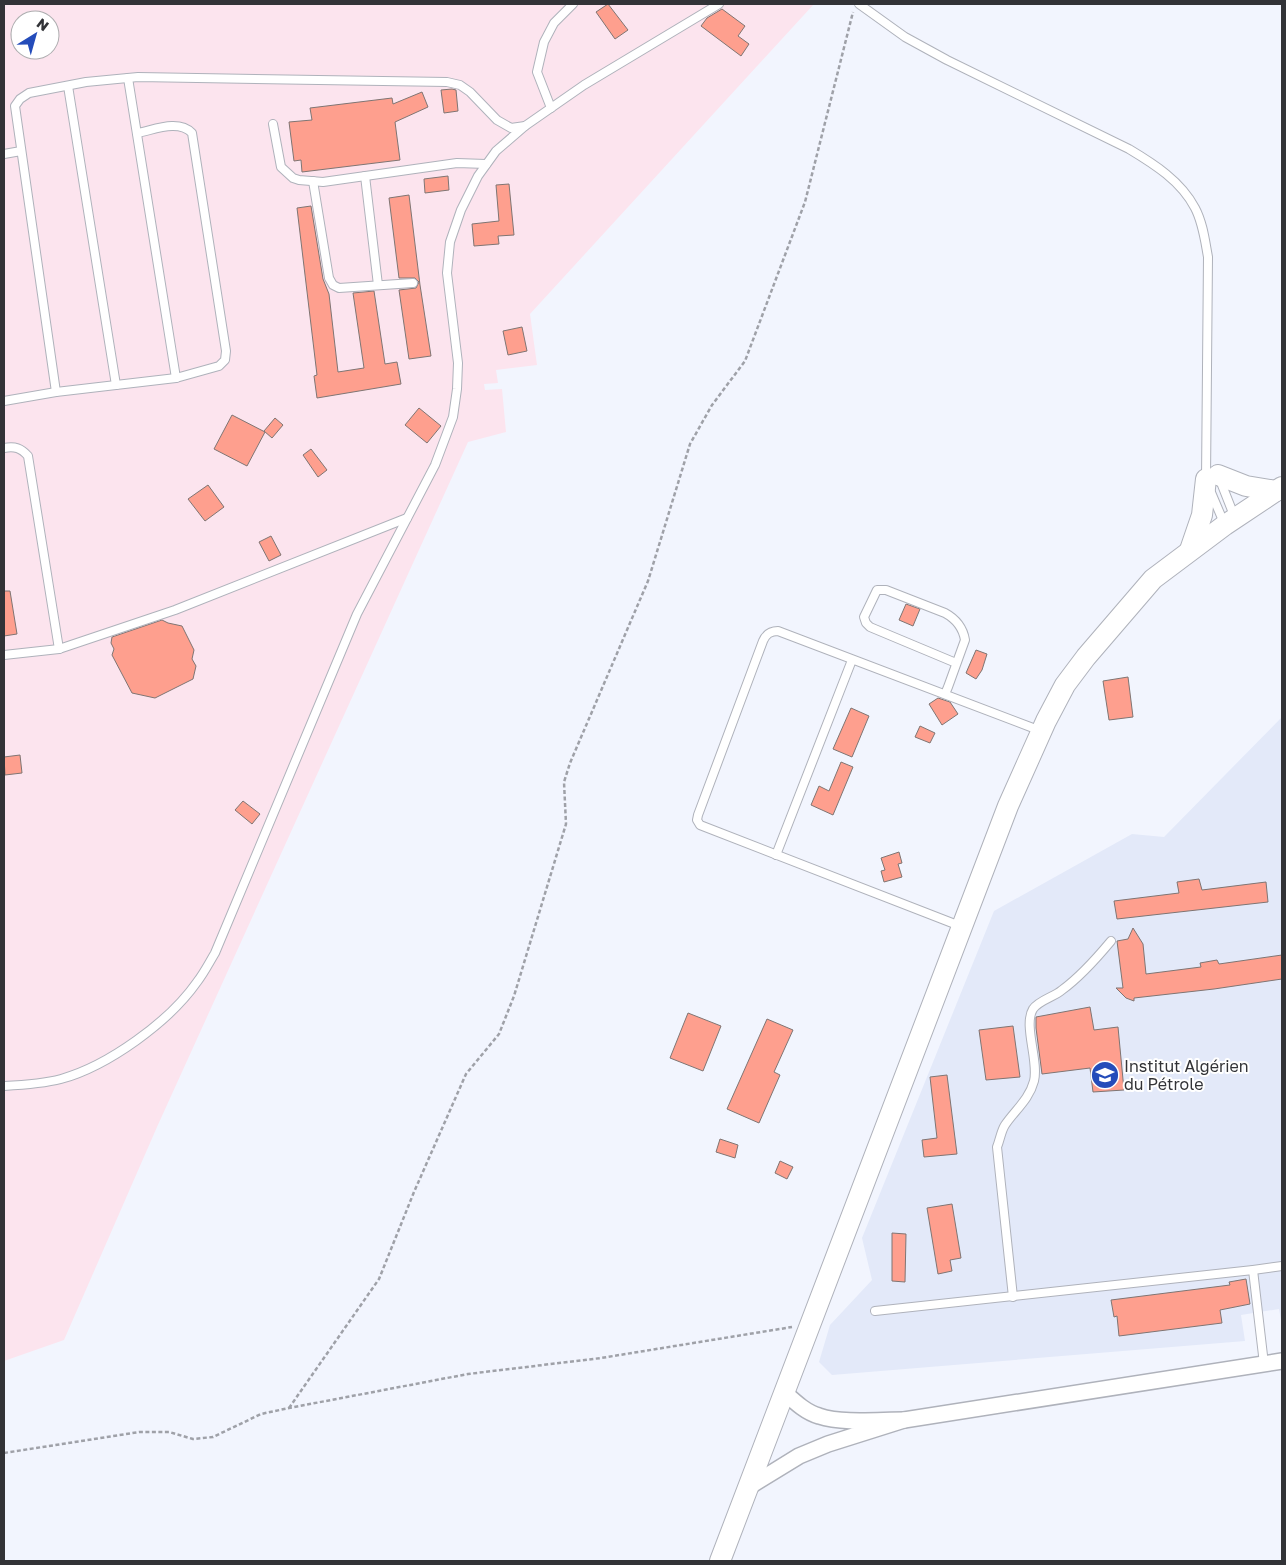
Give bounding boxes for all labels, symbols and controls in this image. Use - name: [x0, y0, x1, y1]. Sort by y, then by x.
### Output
- north arrow: [10, 10, 60, 60]
- text: N: [34, 14, 52, 34]
- place label: Institut Algérien du Pétrole: [1124, 1056, 1249, 1094]
- school or university icon: Institut Algérien du Pétrole: [1090, 1060, 1120, 1090]

